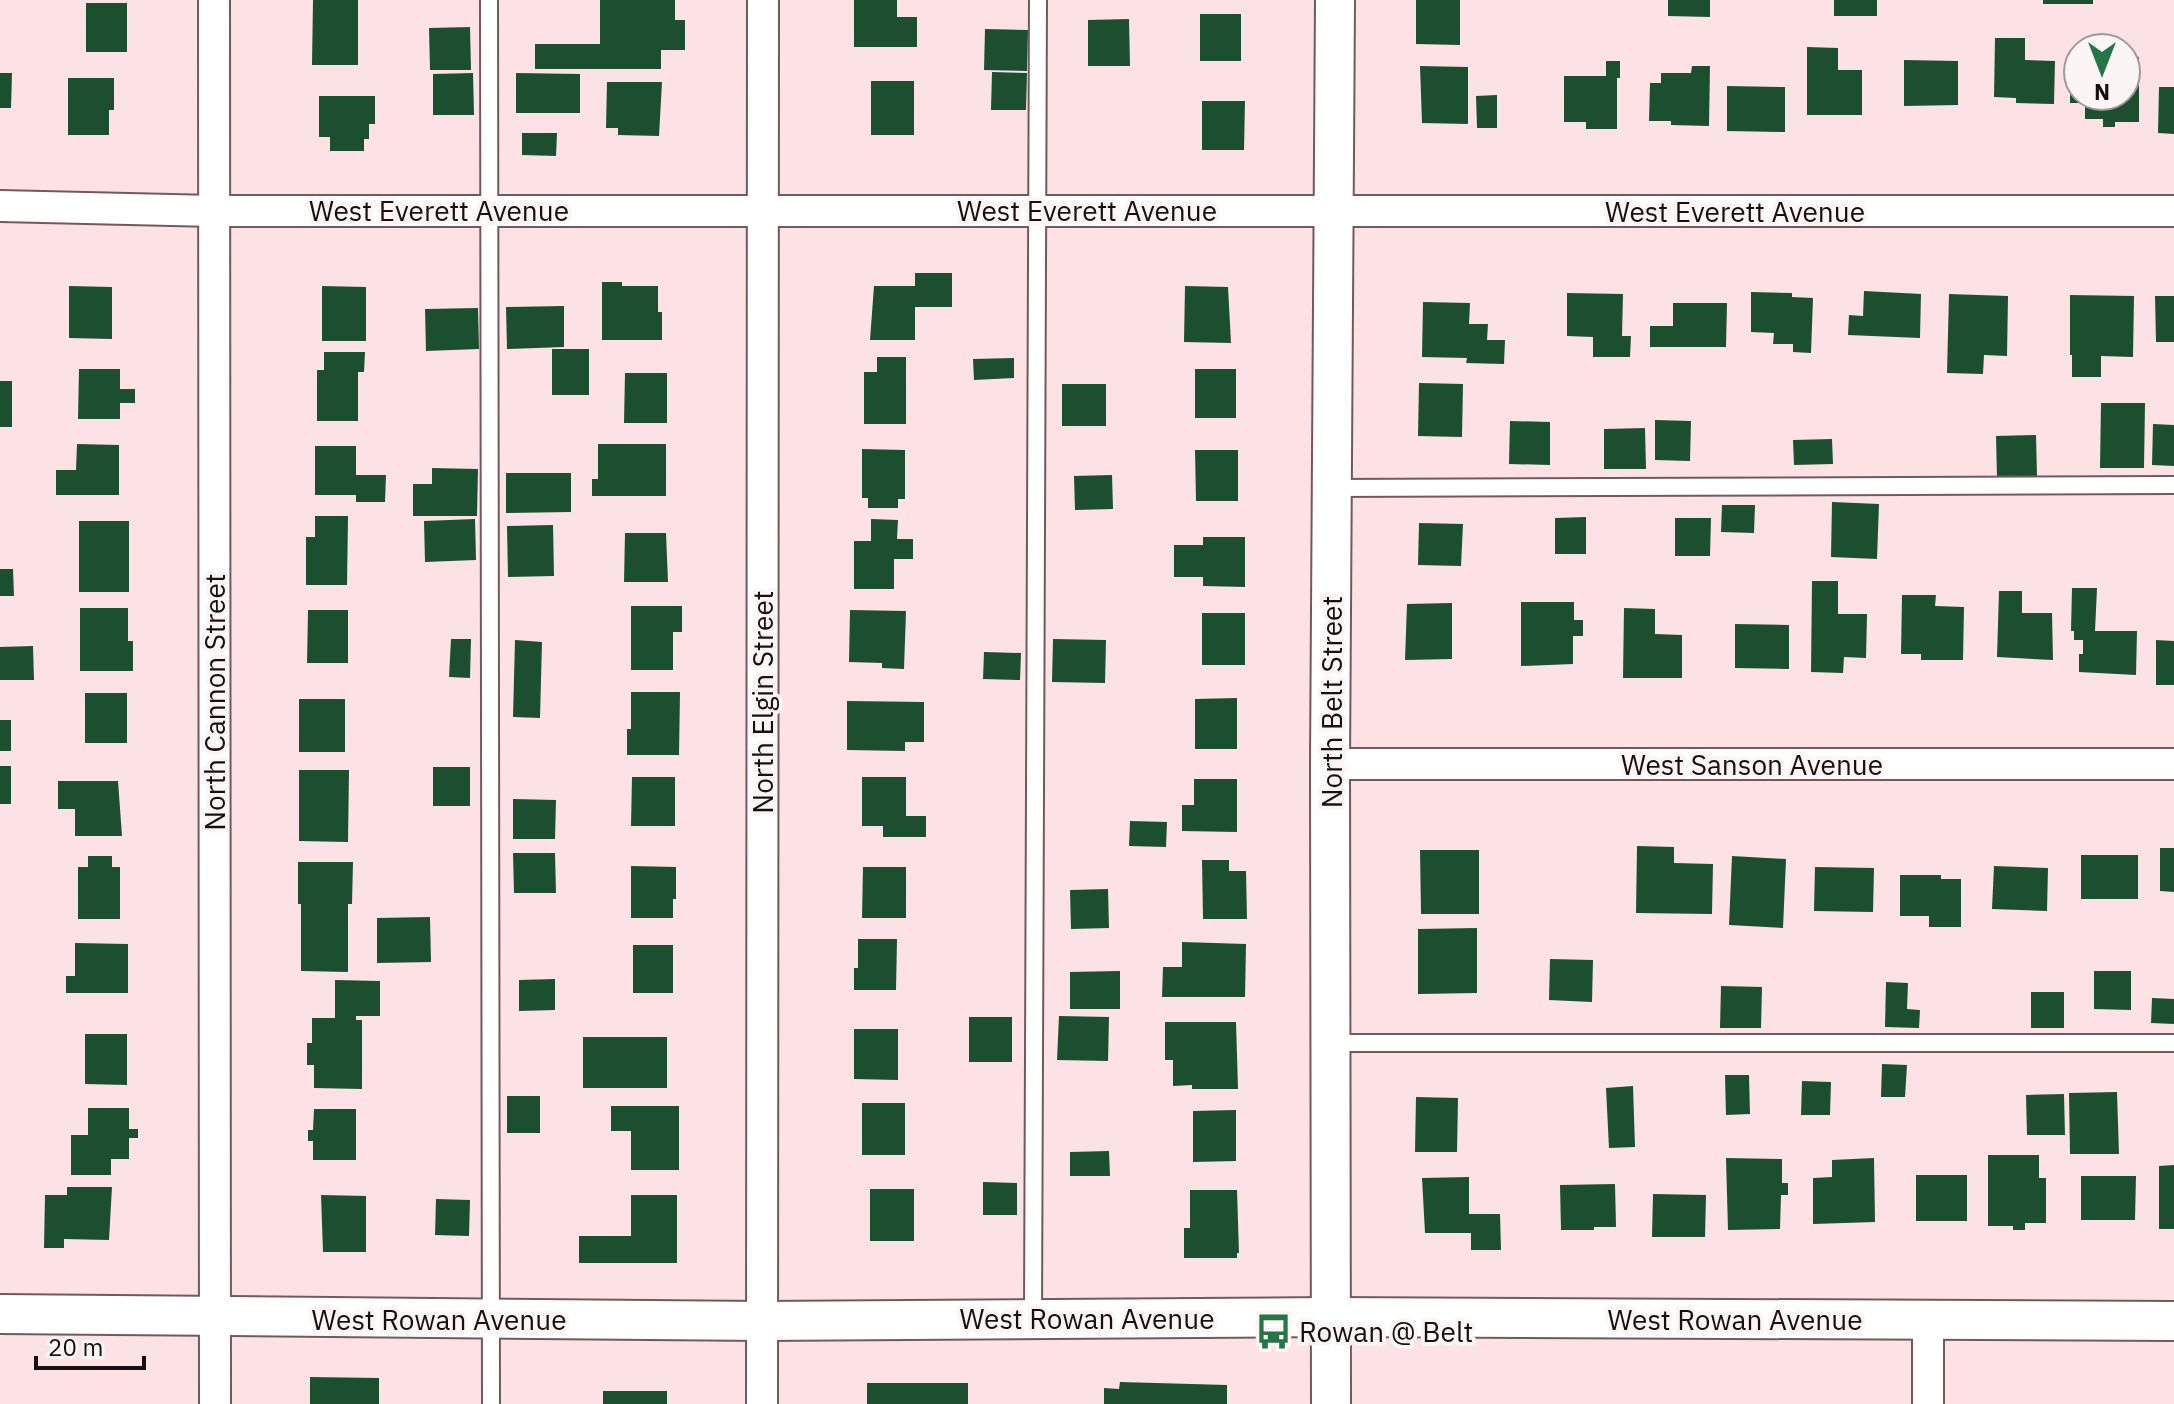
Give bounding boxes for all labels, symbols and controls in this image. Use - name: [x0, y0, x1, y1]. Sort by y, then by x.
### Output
- north arrow: [2062, 32, 2142, 112]
- text: N: [2094, 78, 2110, 107]
- street label: West Everett Avenue: [309, 192, 569, 229]
- street label: West Everett Avenue: [957, 192, 1217, 229]
- street label: West Everett Avenue: [1605, 193, 1865, 230]
- street label: North Cannon Street: [196, 573, 233, 831]
- street label: North Elgin Street: [744, 590, 781, 814]
- street label: North Belt Street: [1313, 596, 1350, 808]
- street label: West Sanson Avenue: [1621, 746, 1883, 783]
- street label: West Rowan Avenue: [959, 1300, 1215, 1337]
- street label: West Rowan Avenue: [311, 1301, 567, 1338]
- street label: West Rowan Avenue: [1607, 1301, 1863, 1338]
- bus stop icon: Rowan @ Belt: [1254, 1312, 1292, 1350]
- place label: Rowan @ Belt: [1299, 1313, 1473, 1350]
- scale bar: [36, 1320, 144, 1370]
- text: 20 m: [48, 1331, 103, 1363]

